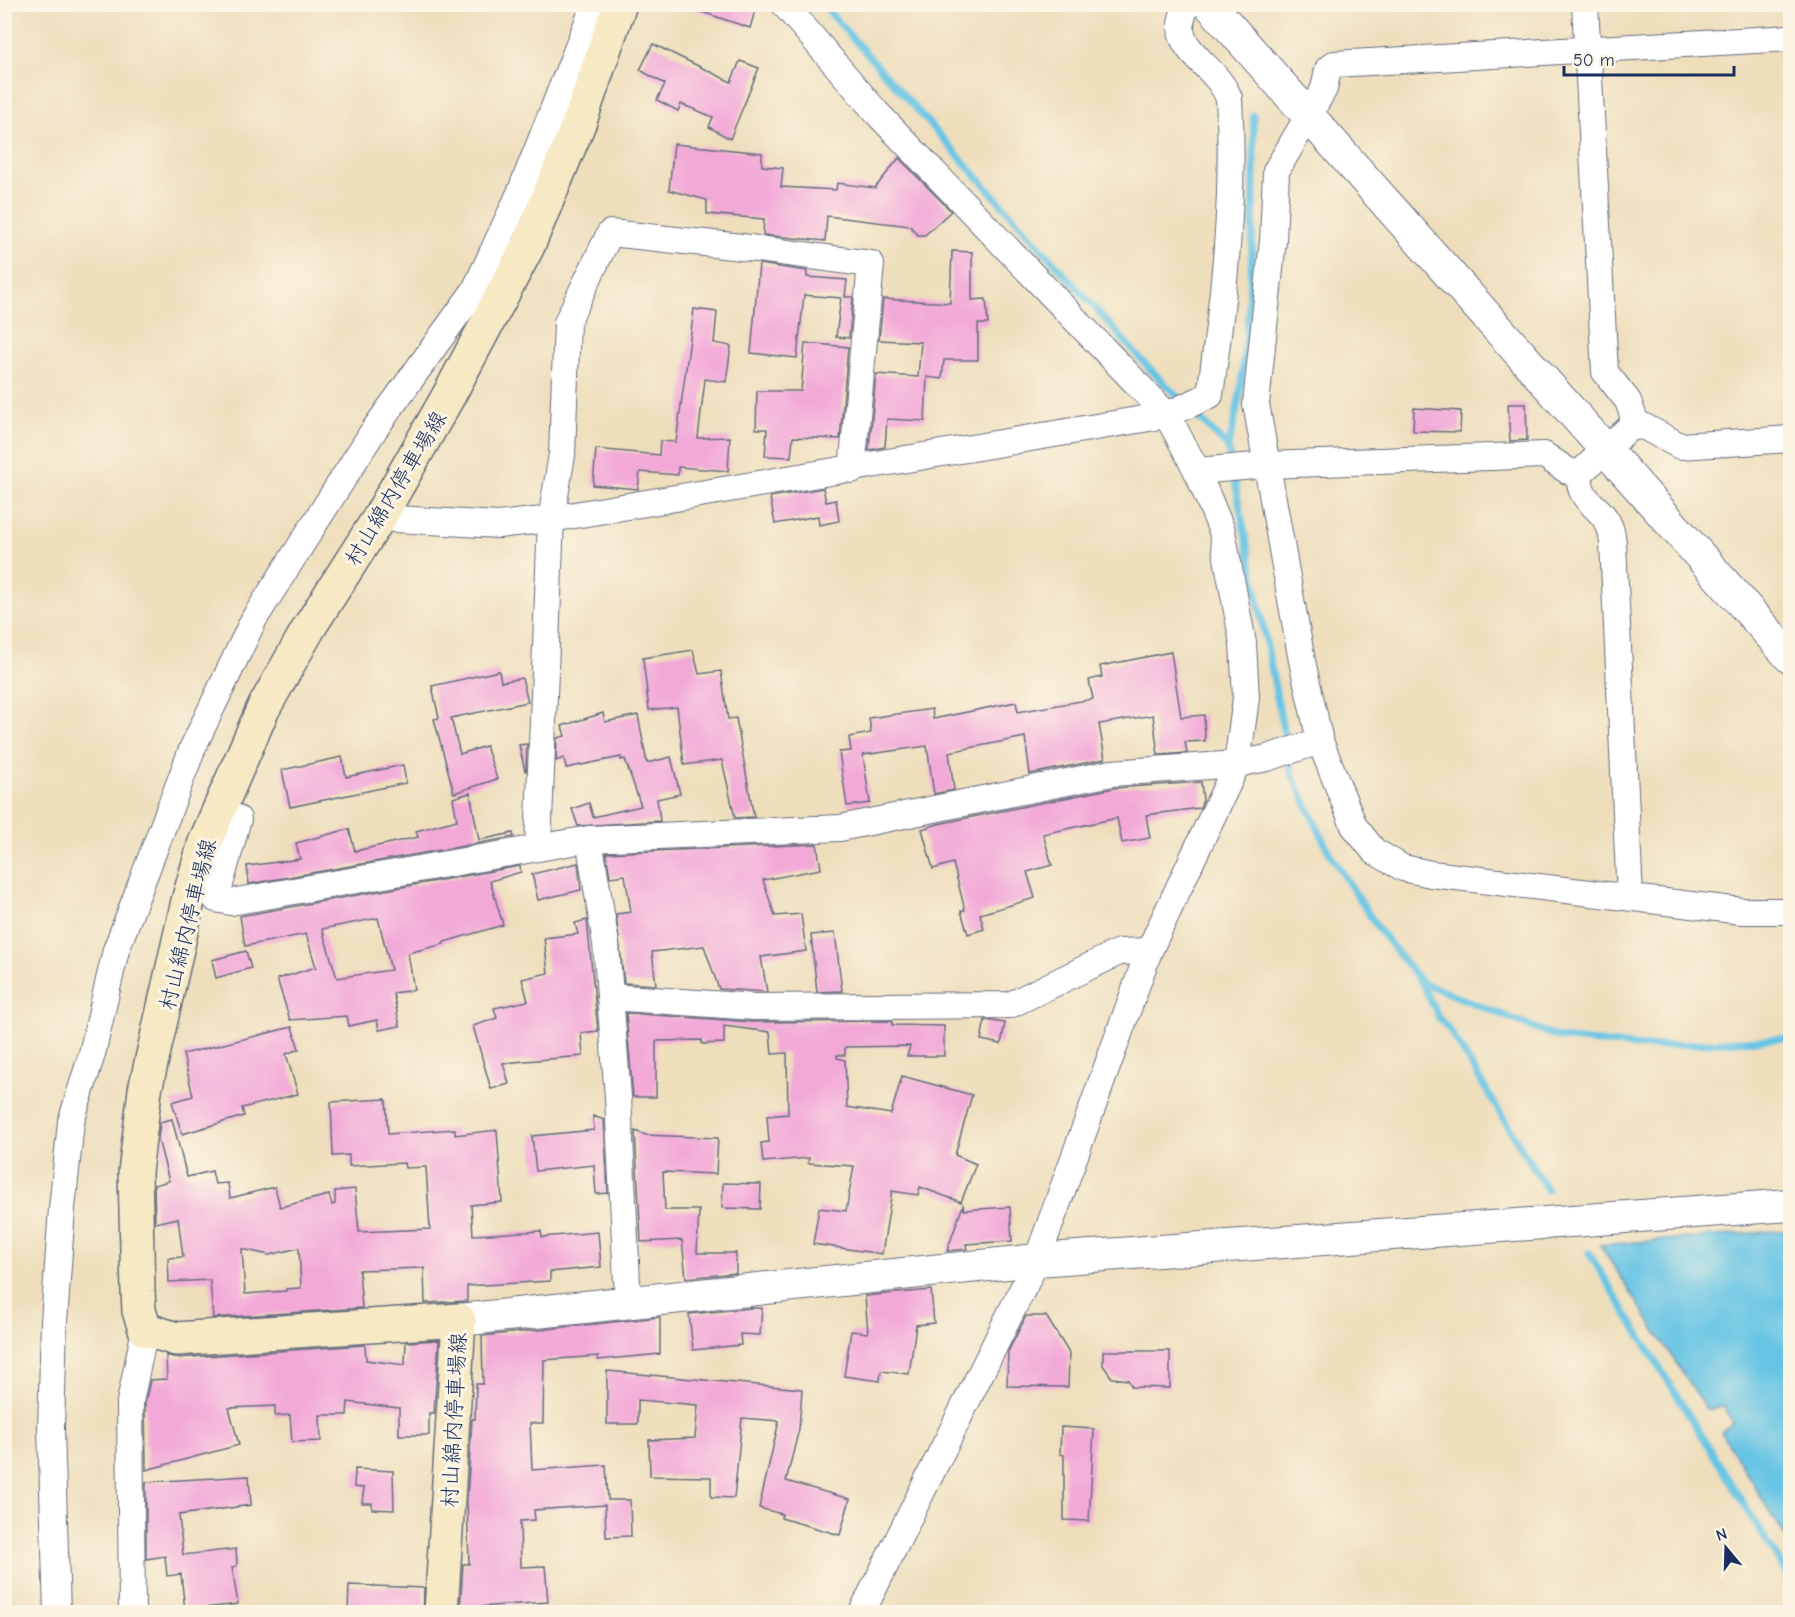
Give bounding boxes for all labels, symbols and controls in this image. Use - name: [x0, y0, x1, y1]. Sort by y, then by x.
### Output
- scale bar: [1564, 39, 1734, 77]
- text: 50 m: [1573, 50, 1615, 71]
- street label: 村山綿内停車場線: [339, 406, 452, 571]
- street label: 村山綿内停車場線: [154, 836, 222, 1013]
- street label: 村山綿内停車場線: [436, 1331, 472, 1509]
- north arrow: [1696, 1518, 1756, 1578]
- text: N: [1714, 1525, 1729, 1545]

